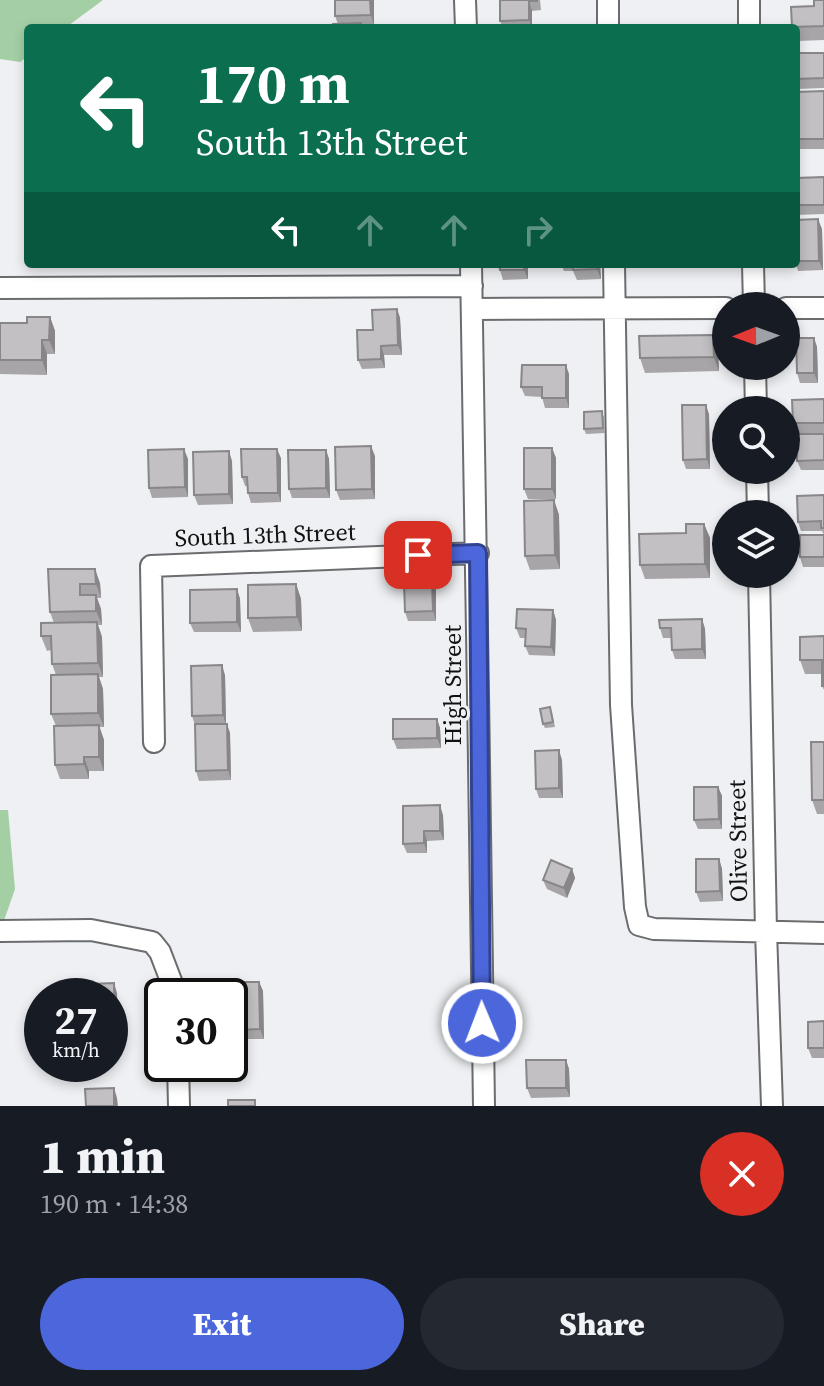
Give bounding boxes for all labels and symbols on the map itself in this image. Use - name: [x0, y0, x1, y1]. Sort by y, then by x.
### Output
- north arrow: [712, 292, 800, 380]
- street label: South 13th Street: [174, 515, 356, 554]
- pin: [384, 521, 452, 589]
- street label: High Street: [436, 625, 469, 745]
- street label: Olive Street: [720, 779, 755, 903]
- speed limit sign: 30: [144, 978, 248, 1082]
- position arrow: [440, 981, 524, 1065]

